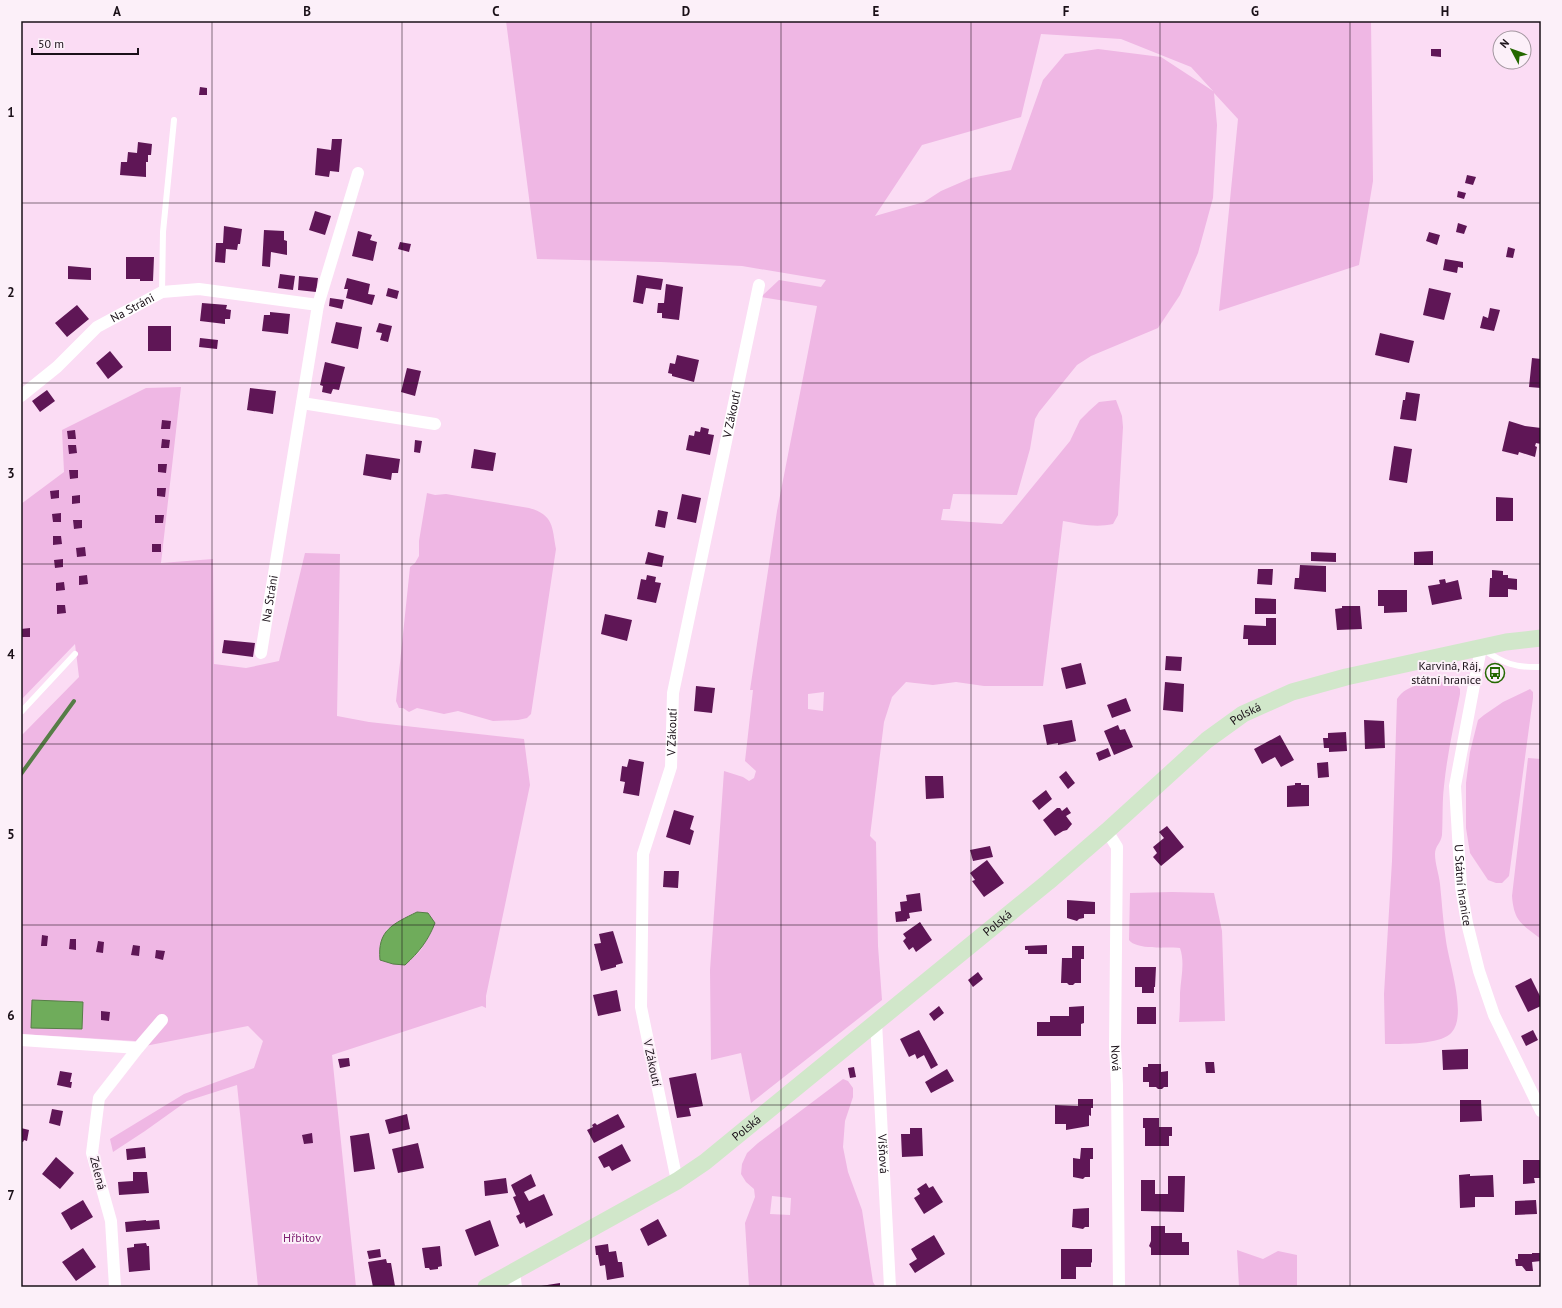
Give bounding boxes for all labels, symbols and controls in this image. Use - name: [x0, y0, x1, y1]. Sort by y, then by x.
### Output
- text: A: [113, 3, 121, 20]
- text: B: [303, 3, 311, 20]
- text: C: [492, 3, 500, 20]
- text: D: [682, 3, 690, 20]
- text: E: [873, 3, 880, 20]
- text: F: [1063, 3, 1070, 20]
- text: G: [1251, 3, 1259, 20]
- text: H: [1441, 3, 1449, 20]
- scale bar: [32, 30, 138, 56]
- north arrow: [1492, 30, 1532, 70]
- text: 50 m: [38, 36, 64, 51]
- text: N: [1497, 36, 1512, 51]
- text: 1: [7, 104, 15, 121]
- text: 2: [7, 284, 15, 301]
- street label: Na Stráni: [108, 290, 157, 325]
- street label: V Zákoutí: [719, 389, 744, 440]
- text: 3: [7, 465, 15, 482]
- street label: Na Stráni: [258, 574, 281, 623]
- text: 4: [7, 646, 15, 663]
- place label: Karviná, Ráj, státní hranice: [1411, 658, 1481, 687]
- bus stop icon: Karviná, Ráj, státní hranice: [1484, 662, 1506, 684]
- street label: Polská: [1227, 699, 1263, 728]
- street label: V Zákoutí: [663, 708, 680, 757]
- text: 5: [7, 826, 15, 843]
- street label: U Státní hranice: [1451, 844, 1475, 927]
- street label: Polská: [980, 906, 1015, 939]
- text: 6: [7, 1007, 15, 1024]
- street label: V Zákoutí: [640, 1037, 665, 1088]
- street label: Nová: [1108, 1045, 1124, 1072]
- street label: Polská: [729, 1111, 764, 1144]
- street label: Višňová: [875, 1133, 892, 1174]
- street label: Zelená: [87, 1155, 110, 1191]
- text: 7: [7, 1187, 15, 1204]
- park label: Hřbitov: [283, 1230, 321, 1245]

